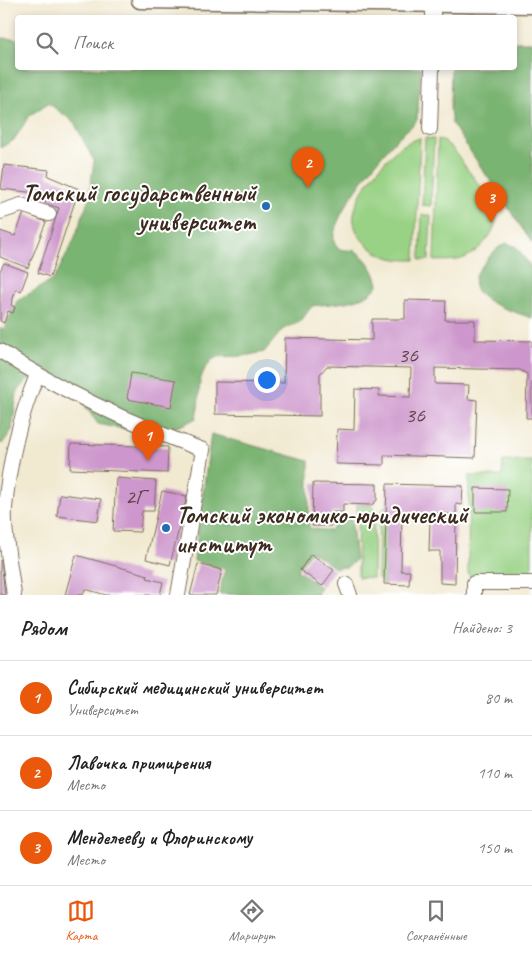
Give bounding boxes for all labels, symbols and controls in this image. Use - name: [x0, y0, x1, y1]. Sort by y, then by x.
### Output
- search box: [15, 15, 517, 70]
- icon: search: [33, 29, 61, 57]
- text: Поиск: [73, 31, 113, 55]
- pin: 2: [292, 147, 324, 188]
- place label: Томский государственный университет: [22, 177, 258, 238]
- pin: 3: [475, 182, 507, 223]
- marker: Томский государственный университет: [260, 200, 272, 212]
- house number: 36: [398, 341, 419, 369]
- your location: [254, 367, 280, 393]
- house number: 36: [405, 401, 426, 429]
- pin: 1: [132, 420, 164, 461]
- house number: 2Г: [125, 483, 150, 511]
- place label: Томский экономико-юридический институт: [176, 499, 470, 560]
- marker: Томский экономико-юридический институт: [160, 522, 172, 534]
- text: Рядом: [20, 615, 67, 641]
- text: Найдено: 3: [452, 618, 512, 638]
- text: Сибирский медицинский университет: [67, 676, 323, 700]
- text: 1: [32, 688, 40, 708]
- text: 80 m: [485, 688, 512, 708]
- text: Университет: [67, 700, 138, 720]
- text: Лавочка примирения: [67, 751, 210, 775]
- text: 2: [32, 763, 40, 783]
- text: 110 m: [478, 763, 512, 783]
- text: Место: [67, 775, 105, 795]
- text: Менделееву и Флоринскому: [67, 826, 252, 850]
- text: 3: [32, 838, 40, 858]
- text: 150 m: [478, 838, 512, 858]
- text: Место: [67, 850, 105, 870]
- tab: Карта: [65, 897, 98, 944]
- tab: Маршрут: [228, 897, 275, 944]
- tab: Сохранённые: [406, 897, 466, 944]

